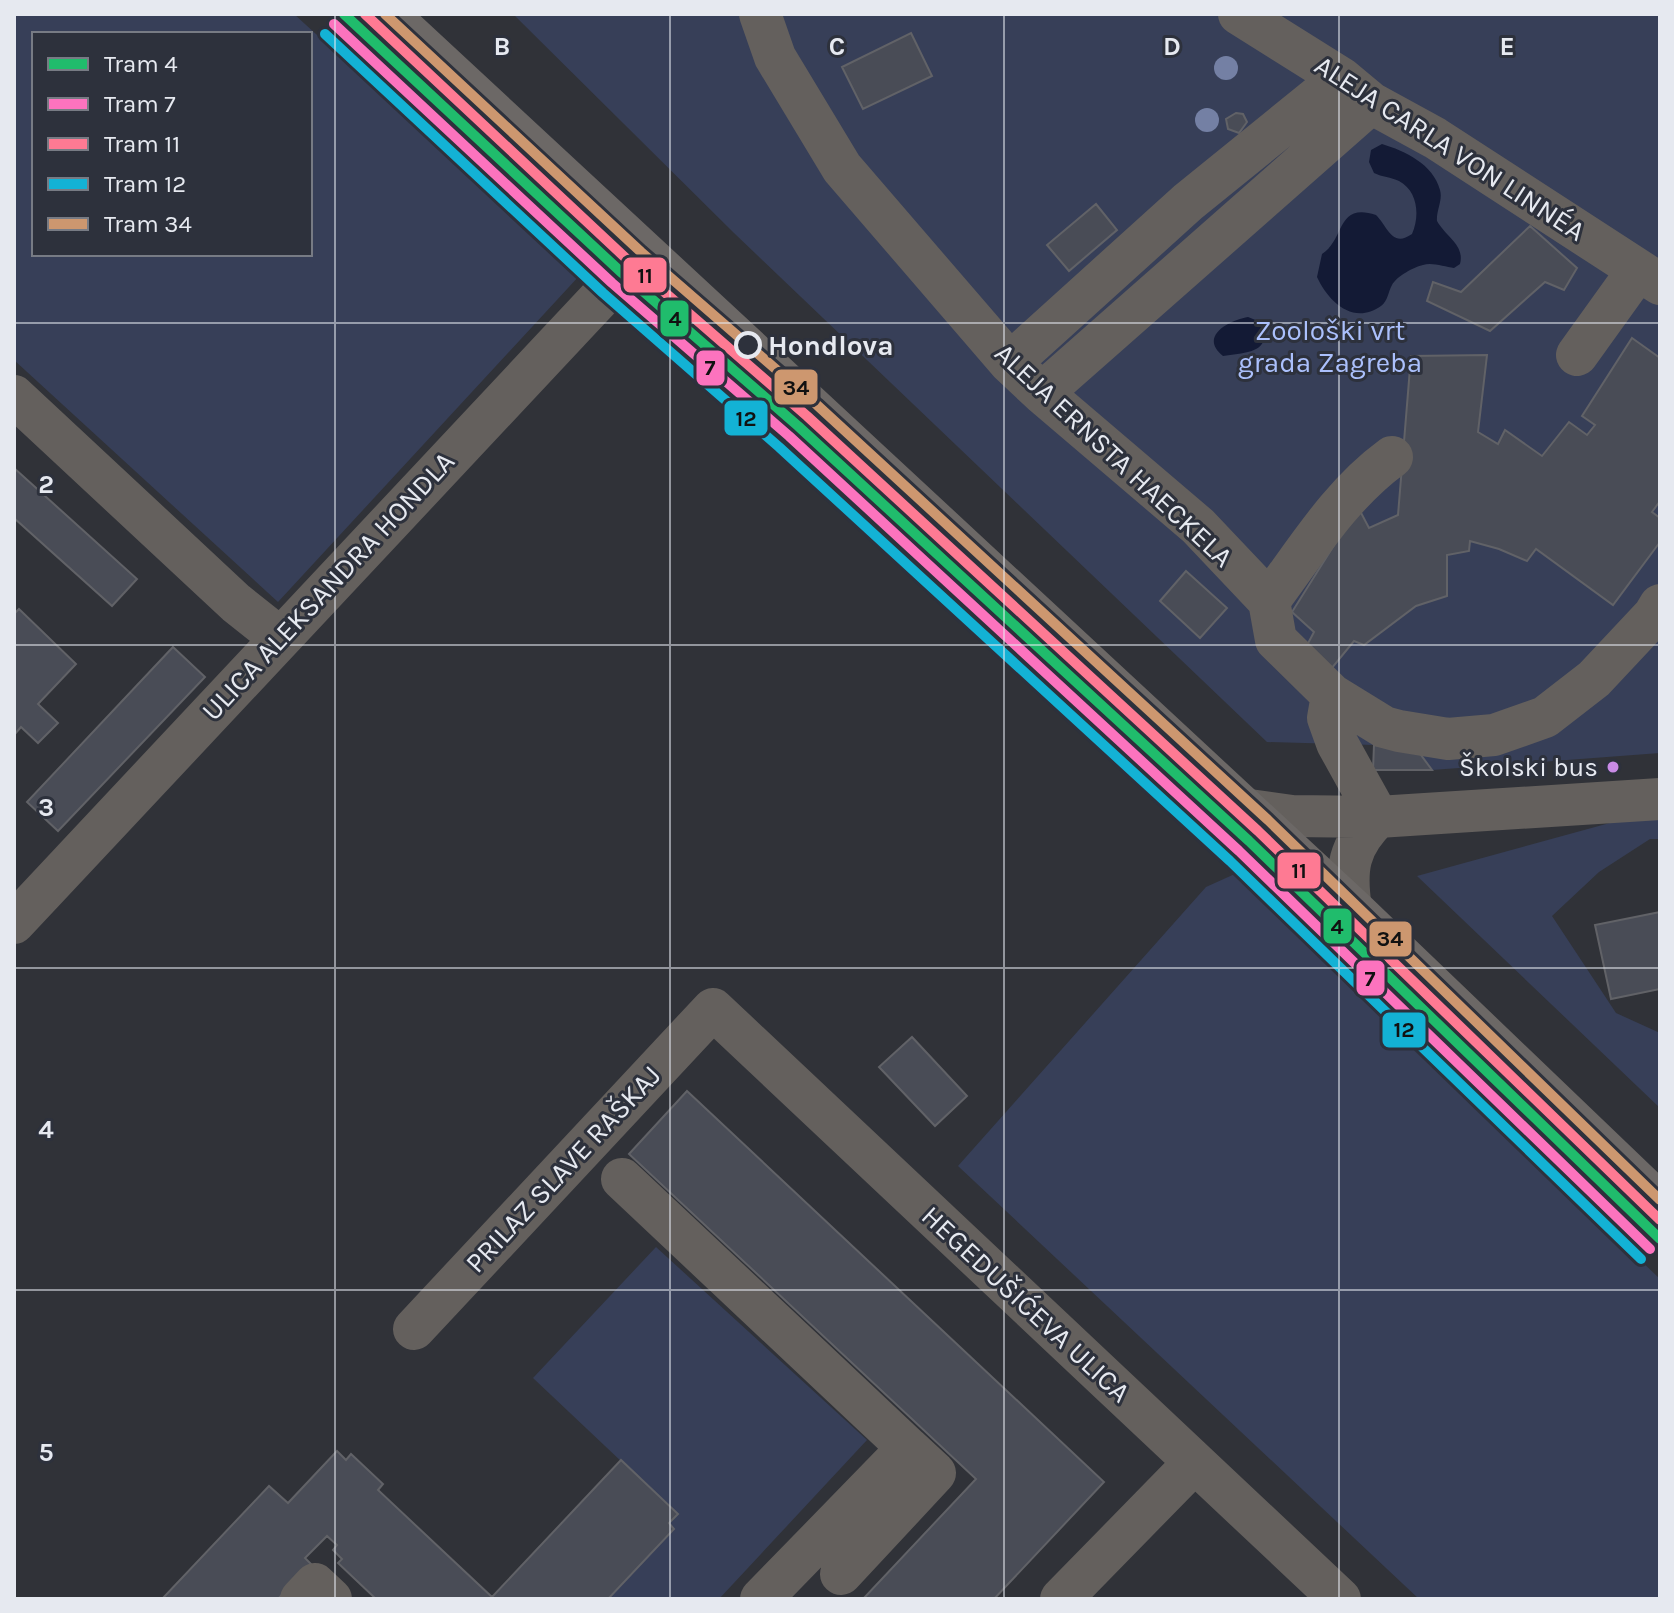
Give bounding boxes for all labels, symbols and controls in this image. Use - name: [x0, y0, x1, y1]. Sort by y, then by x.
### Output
- text: B: [494, 31, 510, 62]
- text: C: [829, 31, 845, 62]
- text: D: [1163, 31, 1181, 62]
- legend: [32, 32, 312, 256]
- street label: ALEJA CARLA VON LINNÉA: [1308, 48, 1592, 248]
- text: Tram 4: [104, 50, 178, 78]
- text: Tram 7: [104, 90, 176, 118]
- text: Tram 11: [104, 130, 180, 158]
- text: Tram 12: [104, 170, 186, 198]
- text: Tram 34: [104, 210, 192, 238]
- line badge: 11: [622, 256, 668, 294]
- text: 11: [637, 263, 653, 289]
- line badge: 4: [659, 299, 690, 338]
- text: 4: [668, 306, 682, 332]
- park label: Zoološki vrt grada Zagreba: [1238, 314, 1422, 379]
- place label: Hondlova: [768, 329, 894, 362]
- marker: Hondlova: [735, 332, 761, 358]
- street label: ALEJA ERNSTA HAECKELA: [988, 336, 1240, 574]
- line badge: 7: [695, 349, 726, 387]
- text: 7: [705, 355, 716, 381]
- line badge: 34: [773, 368, 819, 406]
- text: 34: [783, 375, 809, 401]
- line badge: 12: [723, 399, 769, 437]
- text: 12: [735, 406, 757, 432]
- street label: ULICA ALEKSANDRA HONDLA: [195, 445, 461, 727]
- text: 2: [38, 469, 54, 500]
- place label: Školski bus: [1459, 751, 1598, 783]
- marker: Školski bus: [1605, 759, 1621, 775]
- text: 3: [38, 792, 54, 823]
- line badge: 11: [1276, 851, 1322, 890]
- text: 11: [1291, 858, 1307, 884]
- line badge: 4: [1322, 907, 1353, 945]
- text: 4: [1330, 914, 1344, 940]
- line badge: 34: [1368, 920, 1413, 958]
- text: 34: [1377, 926, 1403, 952]
- line badge: 7: [1355, 959, 1386, 997]
- text: 7: [1365, 966, 1376, 992]
- line badge: 12: [1381, 1011, 1427, 1049]
- text: 12: [1393, 1017, 1415, 1043]
- street label: PRILAZ SLAVE RAŠKAJ: [459, 1059, 667, 1279]
- text: 4: [38, 1114, 54, 1145]
- street label: HEGEDUŠIĆEVA ULICA: [915, 1199, 1137, 1409]
- text: 5: [38, 1437, 54, 1468]

